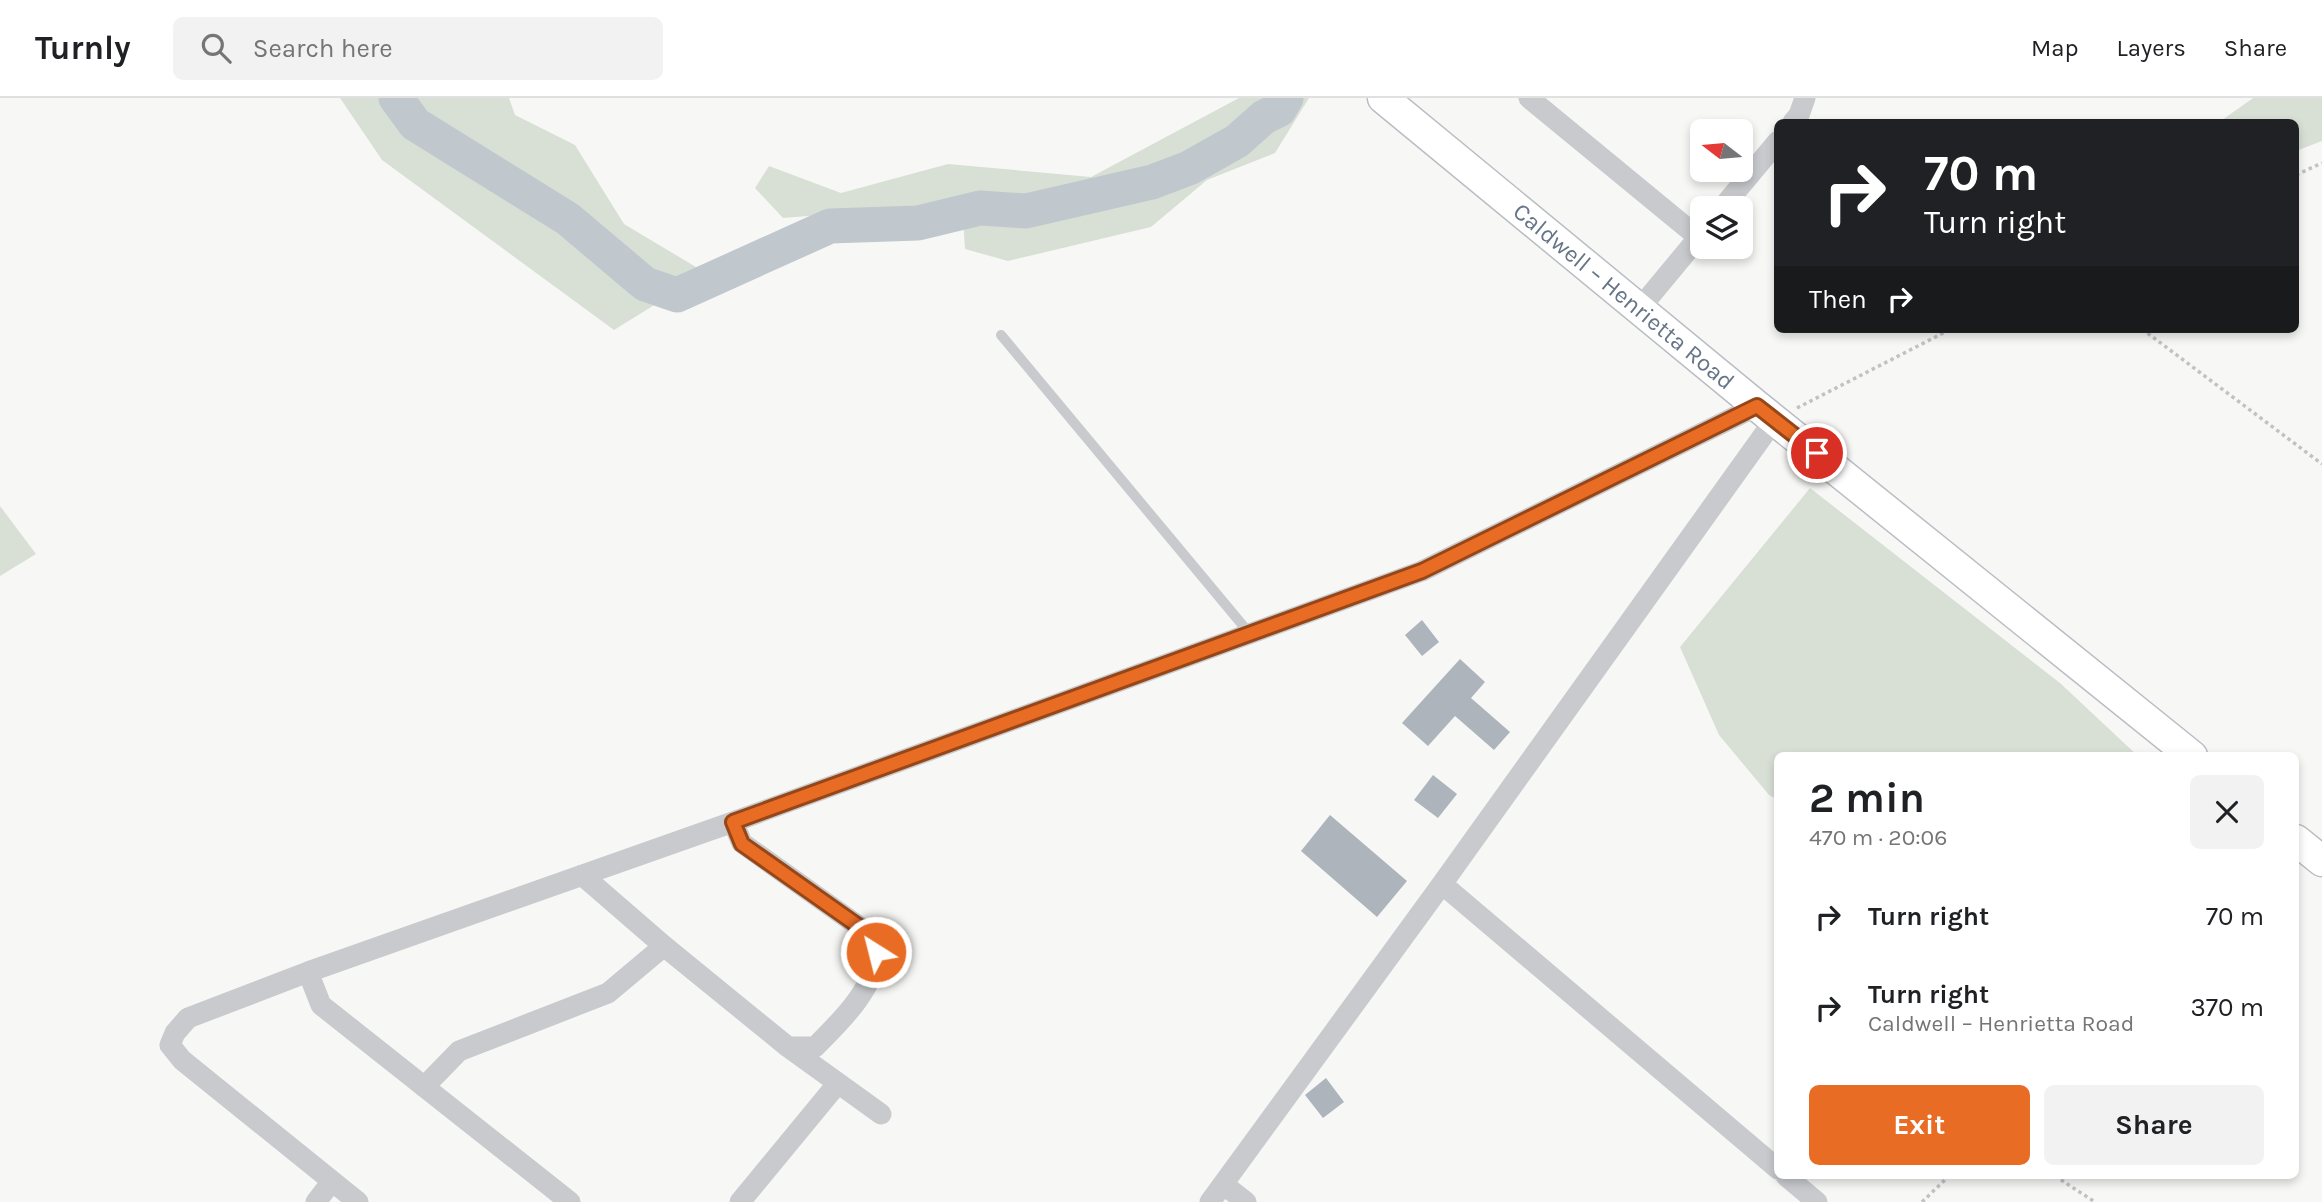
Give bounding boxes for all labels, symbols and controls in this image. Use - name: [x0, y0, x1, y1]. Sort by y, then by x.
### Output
- search box: [173, 17, 663, 80]
- text: Turnly: [35, 29, 131, 67]
- icon: search: [197, 29, 235, 67]
- text: Search here: [253, 33, 393, 64]
- text: Map: [2031, 34, 2079, 62]
- text: Layers: [2117, 34, 2186, 62]
- text: Share: [2224, 34, 2287, 62]
- north arrow: [1690, 119, 1754, 182]
- map controls: [1690, 119, 1753, 259]
- text: 70 m: [1924, 145, 2038, 202]
- icon: right: [1809, 147, 1900, 238]
- button: layers: [1690, 196, 1753, 259]
- street label: Caldwell – Henrietta Road: [1508, 197, 1740, 396]
- text: Turn right: [1924, 204, 2066, 241]
- icon: right: [1881, 280, 1919, 318]
- text: Then: [1809, 284, 1867, 315]
- pin: [1787, 423, 1847, 483]
- icon: arrive: [1798, 434, 1836, 472]
- text: 2 min: [1809, 773, 1925, 823]
- button: close: [2190, 775, 2264, 849]
- text: 470 m · 20:06: [1809, 824, 1947, 851]
- icon: right: [1809, 898, 1847, 936]
- text: Turn right: [1868, 901, 1989, 932]
- text: 70 m: [2206, 901, 2264, 932]
- position arrow: [839, 915, 913, 989]
- text: Turn right: [1868, 979, 1989, 1010]
- icon: right: [1809, 989, 1847, 1027]
- text: 370 m: [2191, 992, 2264, 1023]
- text: Caldwell – Henrietta Road: [1868, 1010, 2134, 1037]
- button: Exit: [1809, 1085, 2030, 1165]
- button: Share: [2044, 1085, 2264, 1165]

